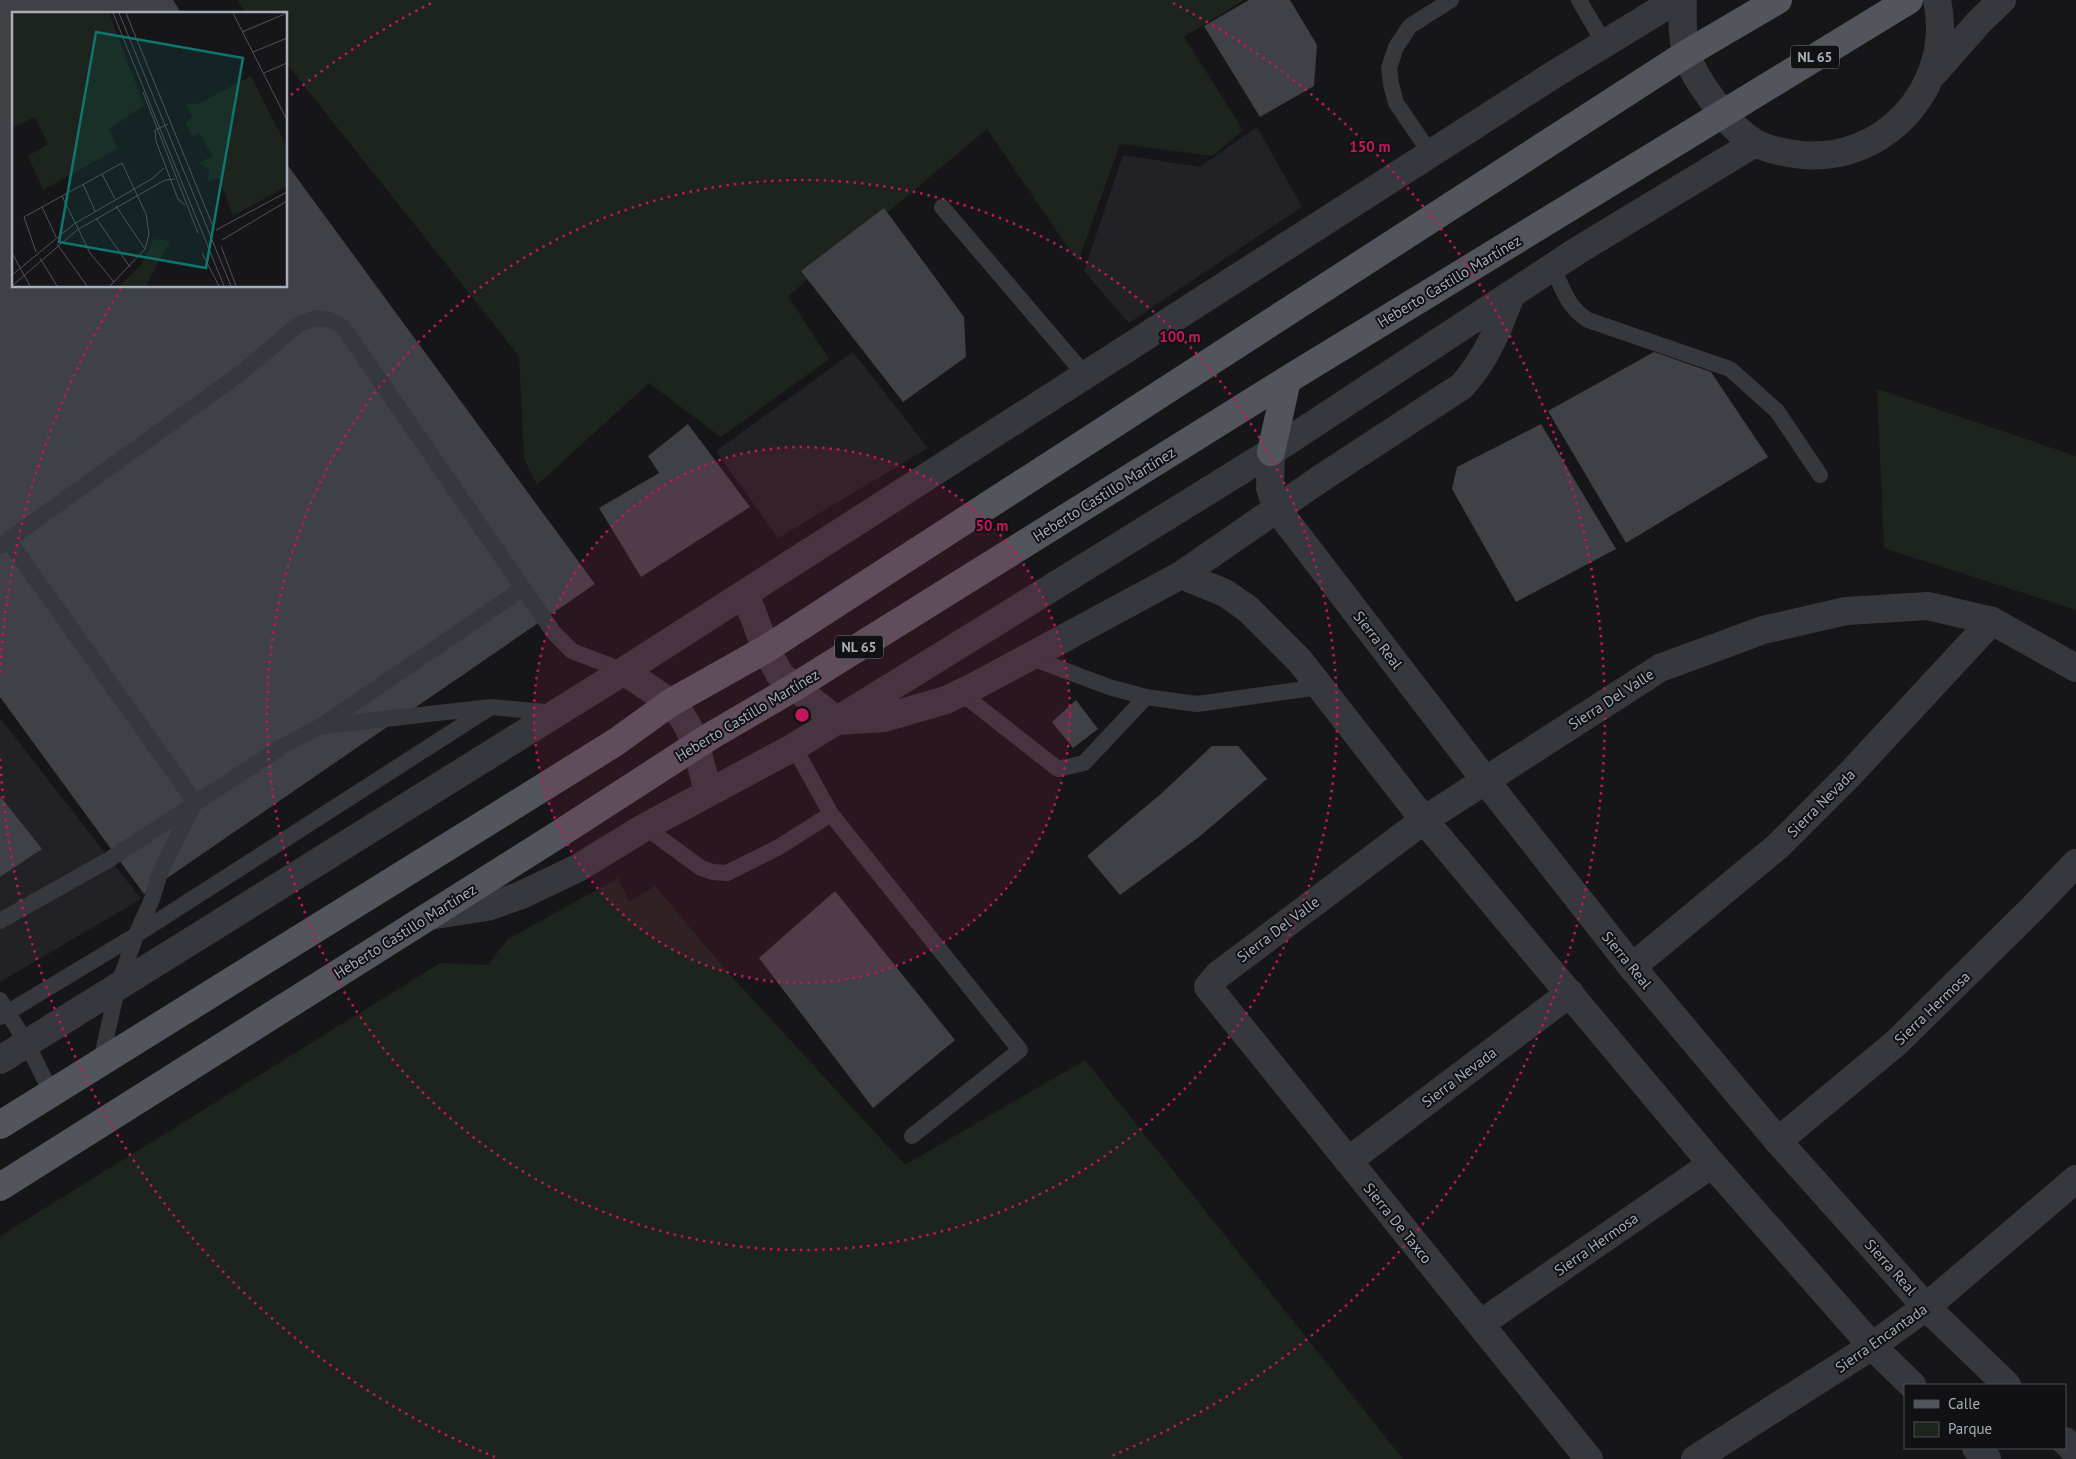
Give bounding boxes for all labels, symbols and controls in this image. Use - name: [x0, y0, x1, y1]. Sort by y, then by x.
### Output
- inset map: [12, 12, 288, 288]
- road number: NL 65: [1791, 46, 1839, 68]
- text: 150 m: [1349, 137, 1391, 156]
- street label: Heberto Castillo Martínez: [1374, 231, 1524, 331]
- text: 100 m: [1159, 327, 1201, 346]
- street label: Heberto Castillo Martínez: [1029, 442, 1179, 546]
- text: 50 m: [976, 516, 1008, 535]
- street label: Sierra Real: [1349, 607, 1407, 673]
- road number: NL 65: [835, 636, 883, 659]
- street label: Sierra Del Valle: [1565, 664, 1657, 734]
- street label: Heberto Castillo Martínez: [672, 665, 822, 765]
- centre of rings: [793, 706, 811, 724]
- street label: Sierra Nevada: [1783, 765, 1859, 841]
- street label: Heberto Castillo Martínez: [330, 879, 480, 983]
- street label: Sierra Del Valle: [1233, 892, 1323, 966]
- street label: Sierra Real: [1598, 927, 1656, 993]
- street label: Sierra Hermosa: [1890, 967, 1974, 1049]
- street label: Sierra Nevada: [1418, 1043, 1500, 1111]
- street label: Sierra De Taxco: [1360, 1179, 1436, 1267]
- street label: Sierra Hermosa: [1550, 1208, 1642, 1280]
- street label: Sierra Real: [1861, 1235, 1922, 1299]
- street label: Sierra Encantada: [1831, 1299, 1931, 1377]
- legend: [1904, 1384, 2066, 1449]
- text: Calle: [1948, 1394, 1980, 1413]
- text: Parque: [1948, 1419, 1992, 1438]

